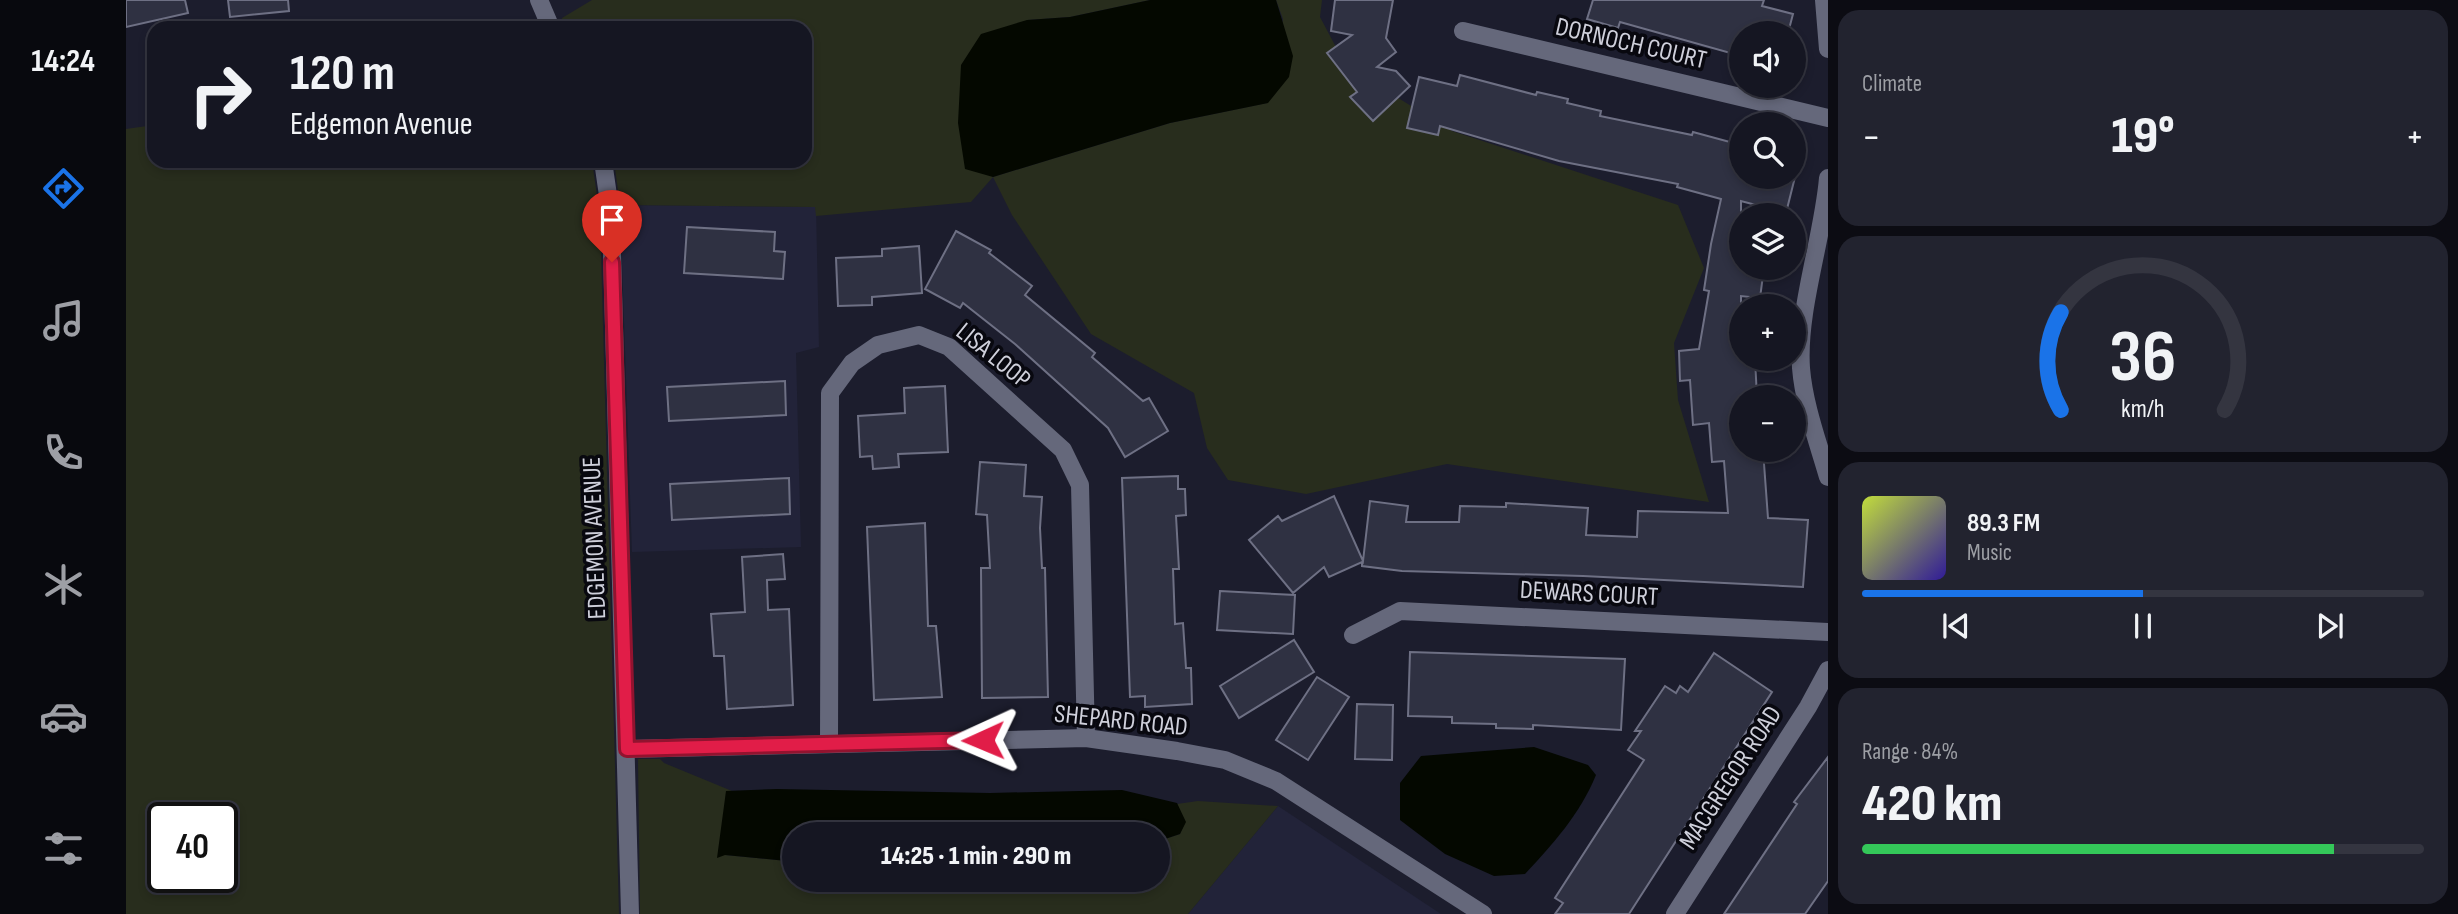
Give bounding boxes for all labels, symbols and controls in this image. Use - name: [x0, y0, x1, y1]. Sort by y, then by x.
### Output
- street label: DORNOCH COURT: [1552, 12, 1710, 76]
- map controls: [1729, 21, 1806, 462]
- button: sound: [1729, 21, 1806, 98]
- text: 14:24: [31, 42, 95, 81]
- text: 120 m: [290, 45, 395, 104]
- icon: right: [175, 49, 266, 140]
- text: Climate: [1862, 70, 1922, 98]
- text: Edgemon Avenue: [290, 105, 473, 144]
- text: 19°: [2111, 105, 2175, 168]
- button: search: [1729, 112, 1806, 189]
- text: −: [1862, 115, 1881, 160]
- text: +: [2405, 115, 2424, 160]
- icon: directions: [39, 164, 88, 213]
- pin: [582, 190, 642, 262]
- icon: arrive: [593, 201, 631, 239]
- button: layers: [1729, 203, 1806, 280]
- button: +: [1729, 294, 1806, 371]
- icon: music: [39, 296, 88, 345]
- text: 36: [2110, 314, 2176, 402]
- street label: LISA LOOP: [949, 317, 1037, 395]
- button: −: [1729, 385, 1806, 462]
- text: km/h: [2121, 394, 2165, 425]
- icon: phone: [39, 428, 88, 477]
- street label: EDGEMON AVENUE: [577, 456, 613, 620]
- text: 89.3 FM: [1967, 508, 2040, 539]
- text: Music: [1967, 539, 2012, 567]
- icon: climate: [39, 560, 88, 609]
- street label: DEWARS COURT: [1519, 575, 1659, 613]
- icon: previous: [1937, 607, 1975, 645]
- icon: pause: [2124, 607, 2162, 645]
- icon: next: [2311, 607, 2349, 645]
- icon: car: [39, 692, 88, 741]
- street label: SHEPARD ROAD: [1053, 699, 1189, 743]
- street label: MACGREGOR ROAD: [1673, 701, 1789, 855]
- position arrow: [946, 703, 1020, 777]
- text: Range · 84%: [1862, 738, 1958, 766]
- text: 420 km: [1862, 773, 2002, 836]
- speed limit sign: 40: [147, 802, 238, 893]
- icon: filters: [39, 824, 88, 873]
- text: 14:25 · 1 min · 290 m: [881, 841, 1071, 872]

